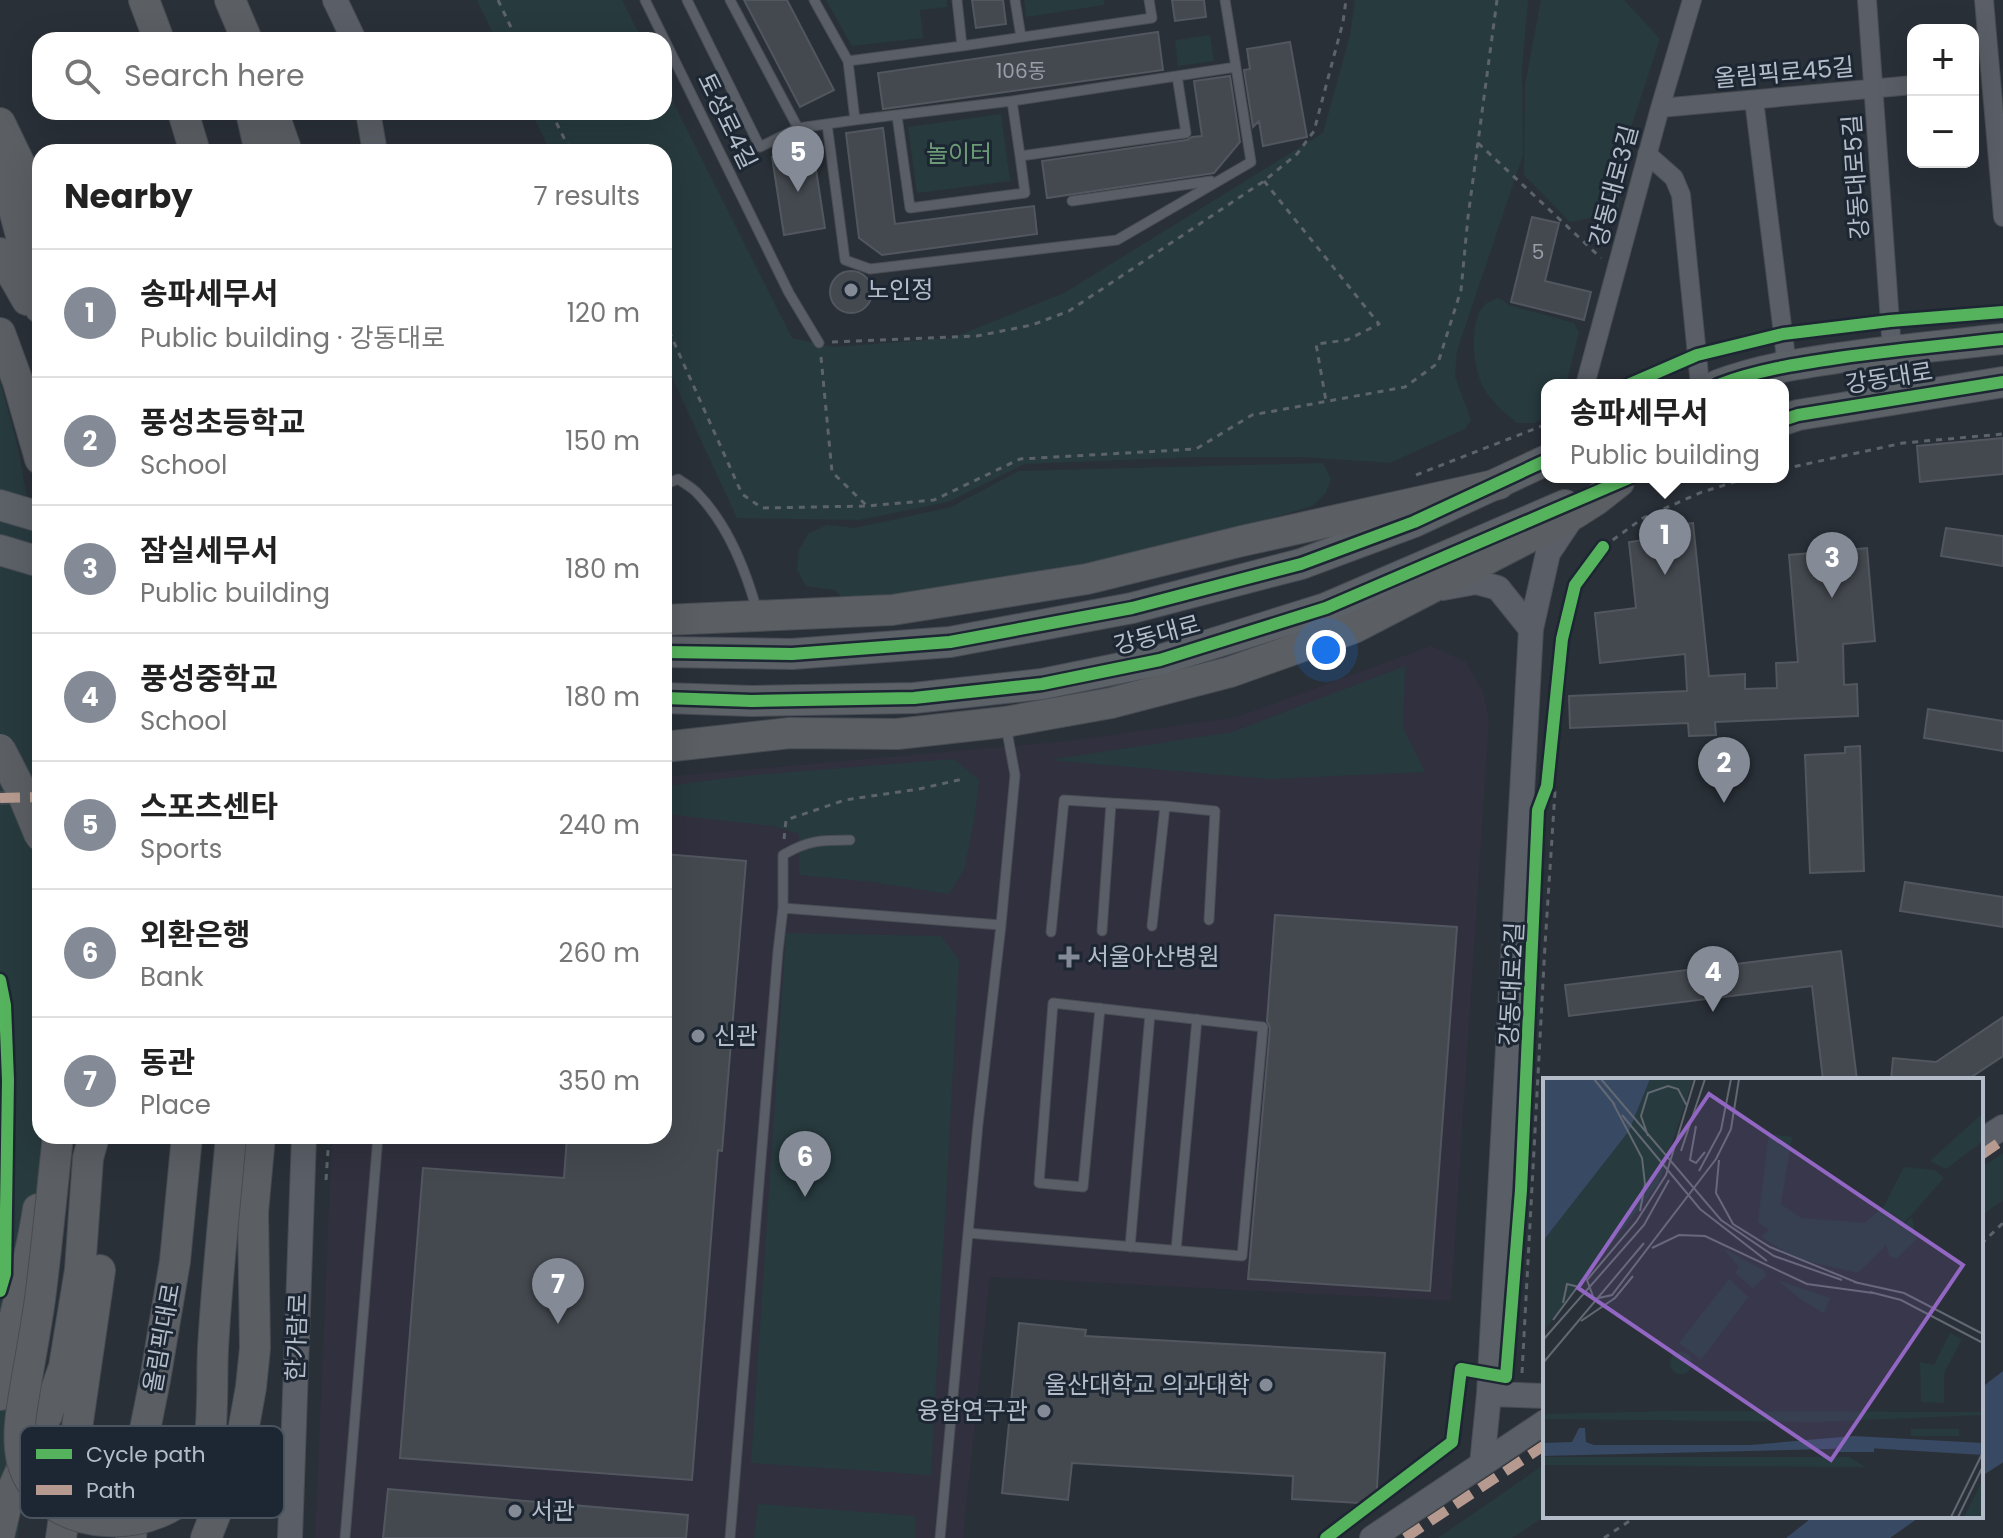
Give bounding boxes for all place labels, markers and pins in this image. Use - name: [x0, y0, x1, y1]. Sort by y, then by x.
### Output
- pin: 5: [772, 126, 824, 192]
- place label: 노인정: [867, 273, 933, 306]
- marker: 노인정: [842, 281, 860, 299]
- pin: 1: [1639, 509, 1691, 575]
- pin: 3: [1806, 532, 1858, 598]
- pin: 2: [1698, 737, 1750, 803]
- place label: 서울아산병원: [1087, 940, 1219, 973]
- marker: 서울아산병원: [1058, 946, 1080, 968]
- pin: 4: [1687, 946, 1739, 1012]
- place label: 신관: [714, 1019, 758, 1052]
- marker: 신관: [689, 1027, 707, 1045]
- pin: 6: [779, 1131, 831, 1197]
- pin: 7: [532, 1258, 584, 1324]
- place label: 울산대학교 의과대학: [1045, 1368, 1250, 1401]
- marker: 울산대학교 의과대학: [1257, 1376, 1275, 1394]
- place label: 융합연구관: [918, 1394, 1028, 1427]
- marker: 융합연구관: [1035, 1402, 1053, 1420]
- place label: 서관: [531, 1494, 575, 1527]
- marker: 서관: [506, 1502, 524, 1520]

